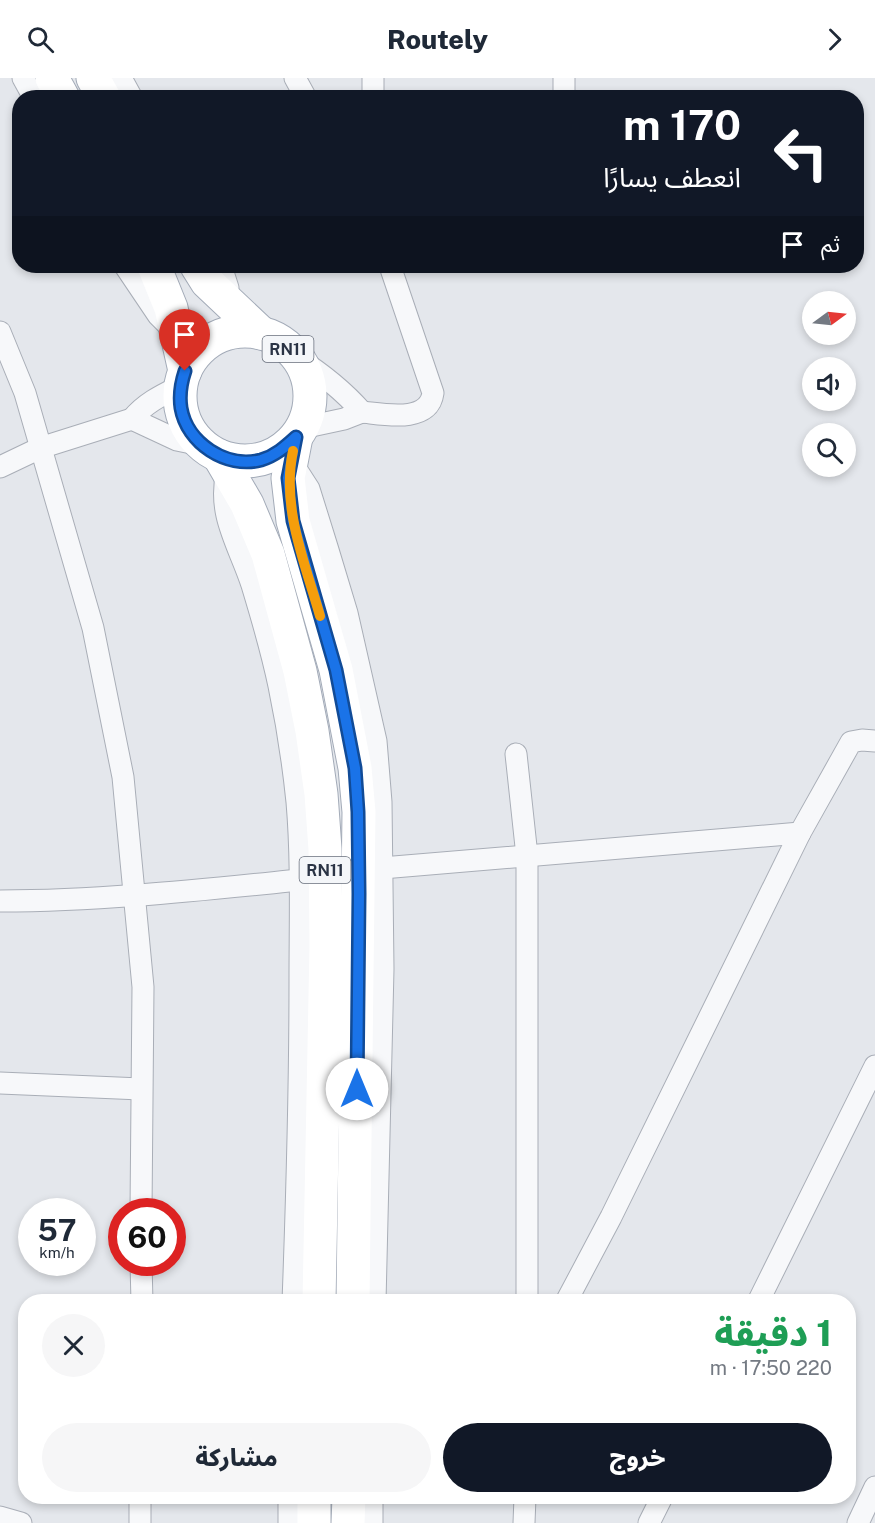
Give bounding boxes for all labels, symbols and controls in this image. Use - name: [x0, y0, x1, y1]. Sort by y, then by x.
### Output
- icon: search: [24, 23, 57, 56]
- text: Routely: [387, 23, 488, 55]
- icon: forward: [818, 23, 851, 56]
- text: 170 m: [623, 100, 741, 149]
- icon: left: [762, 114, 840, 192]
- text: انعطف يسارًا: [603, 161, 741, 193]
- icon: arrive: [776, 228, 809, 261]
- text: ثم: [821, 231, 840, 257]
- north arrow: [802, 291, 856, 345]
- map controls: [802, 291, 856, 477]
- pin: [159, 309, 210, 371]
- icon: arrive: [168, 318, 201, 351]
- road number: RN11: [262, 336, 314, 362]
- button: sound: [802, 357, 856, 411]
- button: search: [802, 423, 856, 477]
- road number: RN11: [300, 857, 350, 883]
- position arrow: [325, 1057, 389, 1121]
- speed limit sign: 60: [108, 1198, 186, 1276]
- text: 57: [37, 1212, 77, 1248]
- text: km/h: [39, 1244, 75, 1261]
- text: 1 دقيقة: [714, 1312, 832, 1354]
- button: close: [42, 1314, 105, 1377]
- text: 220 m · 17:50: [710, 1356, 832, 1380]
- button: مشاركة: [42, 1423, 431, 1492]
- button: خروج: [443, 1423, 832, 1492]

